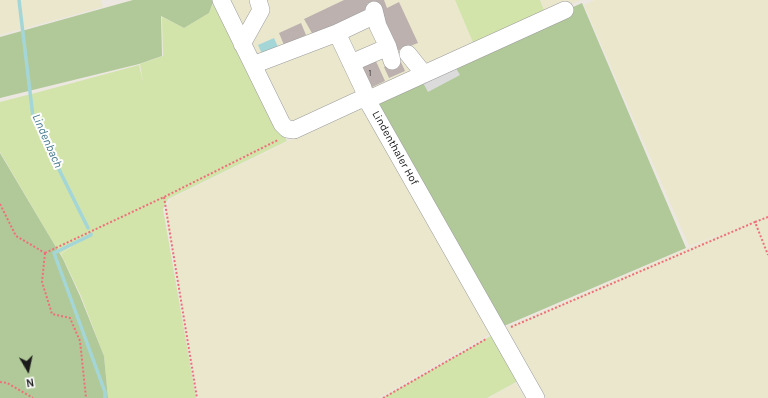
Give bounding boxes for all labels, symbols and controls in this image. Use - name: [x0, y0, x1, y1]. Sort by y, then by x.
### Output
- house number: 1: [369, 68, 371, 78]
- street label: Lindenthaler Hof: [369, 108, 421, 188]
- water label: Lindenbach: [29, 112, 65, 170]
- north arrow: [8, 350, 48, 390]
- text: N: [25, 375, 35, 389]

